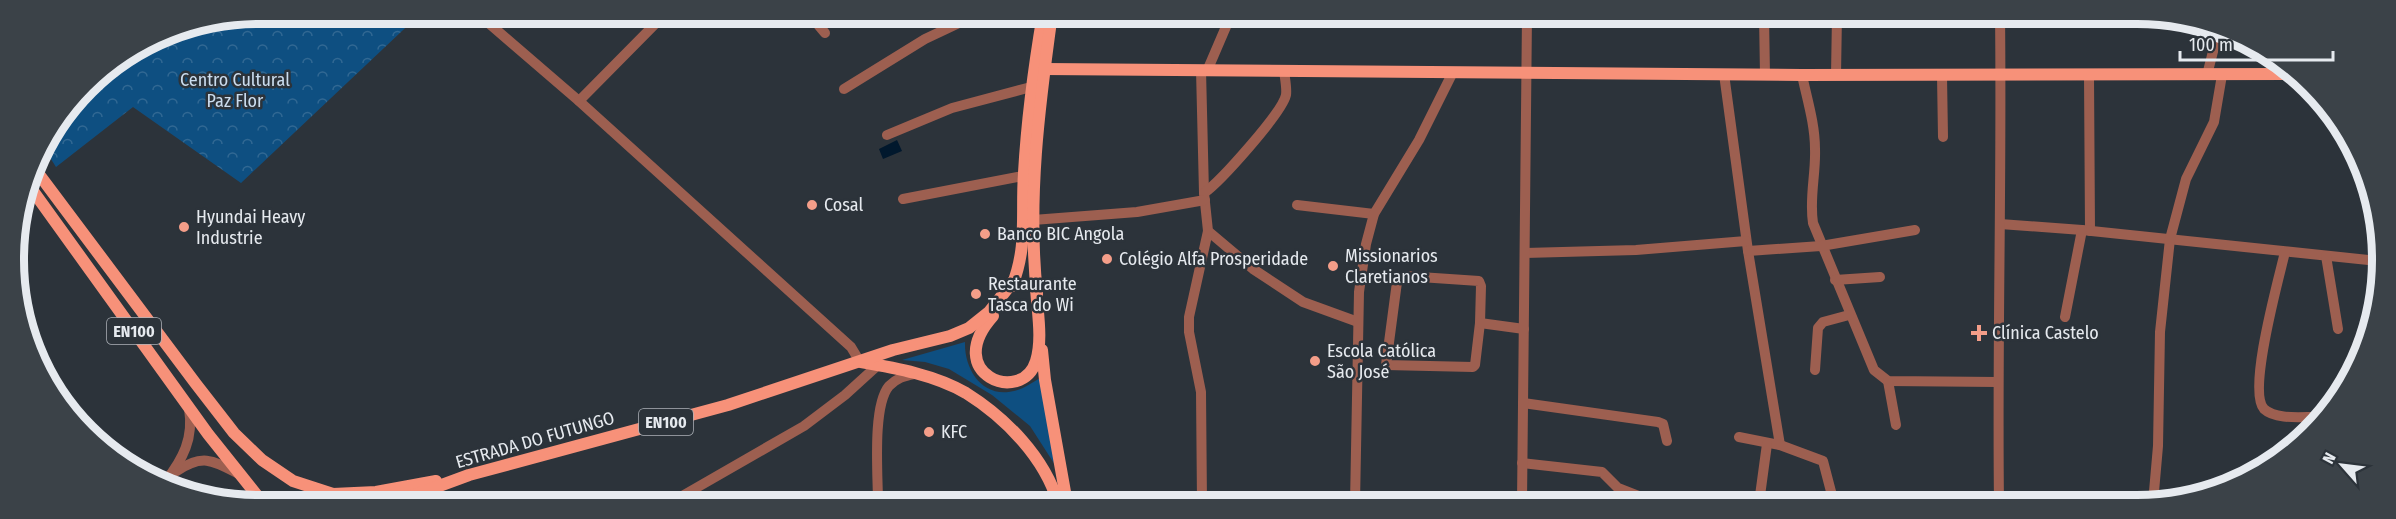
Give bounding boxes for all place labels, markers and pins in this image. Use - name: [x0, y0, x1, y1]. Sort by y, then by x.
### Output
- place label: Cosal: [824, 194, 863, 216]
- marker: Cosal: [805, 198, 819, 212]
- place label: Hyundai Heavy Industrie: [196, 206, 305, 249]
- marker: Hyundai Heavy Industrie: [177, 220, 191, 234]
- place label: Banco BIC Angola: [997, 223, 1124, 245]
- marker: Banco BIC Angola: [978, 227, 992, 241]
- place label: Missionarios Claretianos: [1345, 245, 1438, 288]
- place label: Colégio Alfa Prosperidade: [1119, 248, 1308, 270]
- marker: Colégio Alfa Prosperidade: [1100, 252, 1114, 266]
- marker: Missionarios Claretianos: [1326, 259, 1340, 273]
- place label: Restaurante Tasca do Wi: [988, 273, 1077, 316]
- marker: Restaurante Tasca do Wi: [969, 287, 983, 301]
- place label: Clínica Castelo: [1992, 322, 2099, 344]
- marker: Clínica Castelo: [1970, 324, 1988, 342]
- place label: Escola Católica São José: [1327, 340, 1436, 383]
- marker: Escola Católica São José: [1308, 354, 1322, 368]
- place label: KFC: [941, 421, 967, 443]
- marker: KFC: [922, 425, 936, 439]

